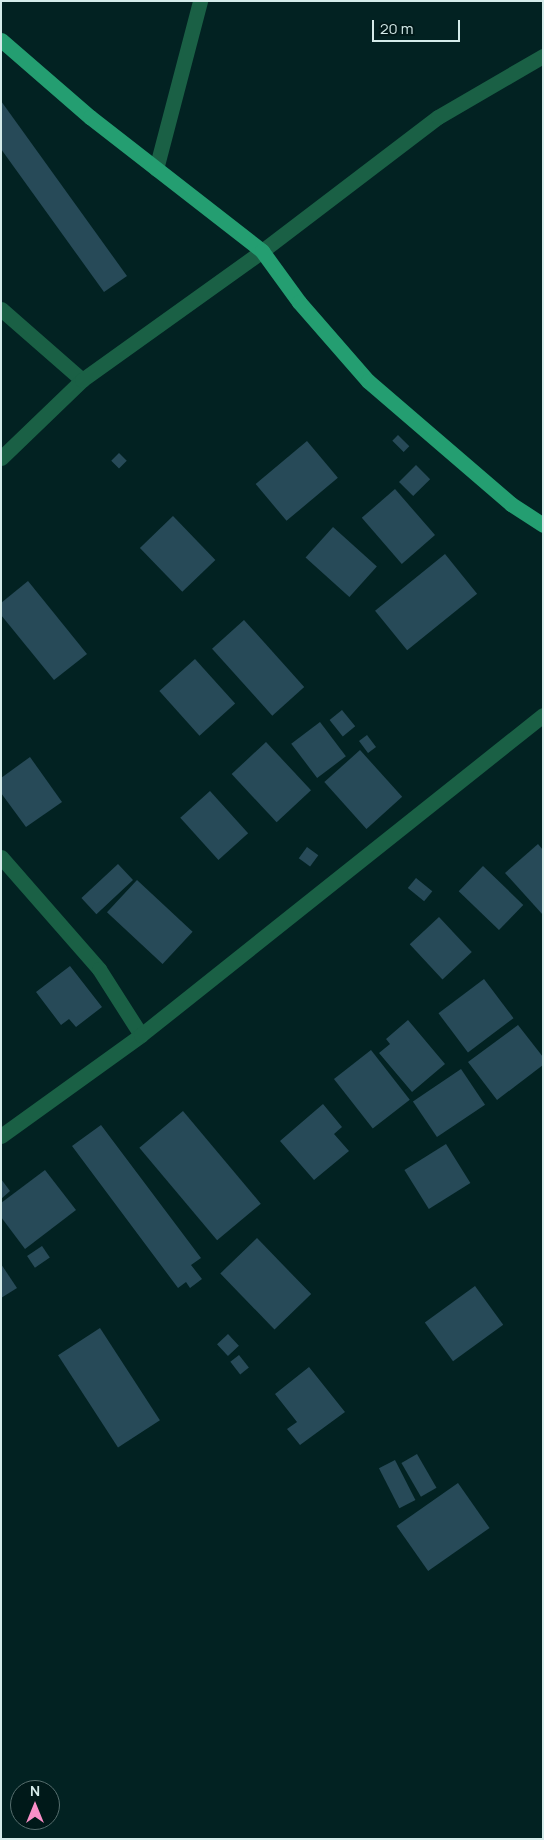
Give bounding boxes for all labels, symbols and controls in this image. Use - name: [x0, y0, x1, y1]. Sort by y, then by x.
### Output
- scale bar: [374, 10, 462, 42]
- text: 20 m: [380, 18, 413, 39]
- north arrow: [10, 1780, 60, 1830]
- text: N: [30, 1781, 40, 1800]

